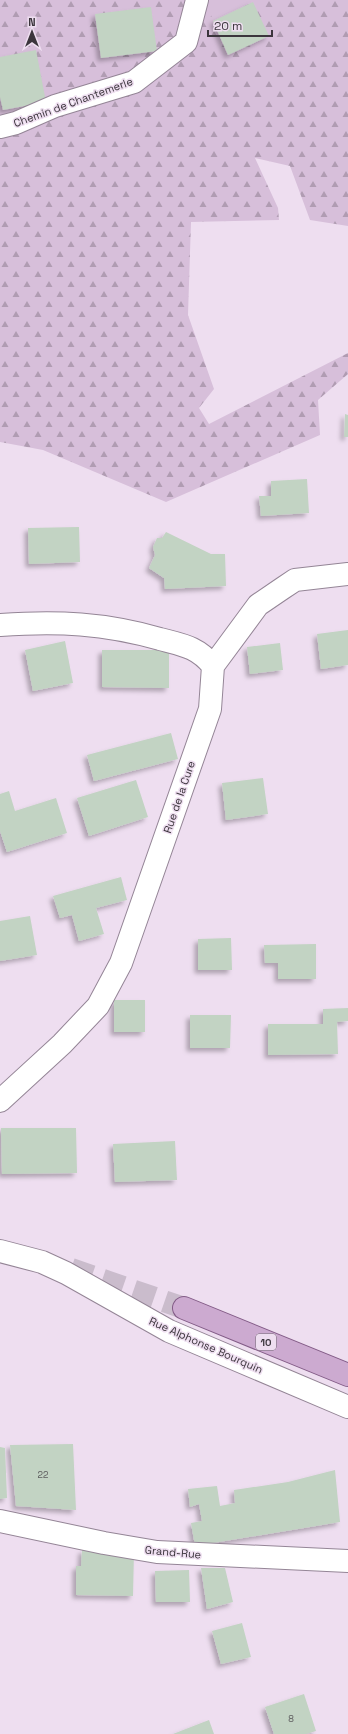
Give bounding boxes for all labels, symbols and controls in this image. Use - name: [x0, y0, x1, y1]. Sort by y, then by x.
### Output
- north arrow: [12, 12, 52, 52]
- scale bar: [208, 12, 272, 38]
- text: N: [28, 15, 36, 29]
- text: 20 m: [214, 18, 242, 34]
- street label: Chemin de Chantemerle: [11, 74, 135, 130]
- street label: Rue de la Cure: [160, 759, 198, 835]
- street label: Rue Alphonse Bourquin: [147, 1314, 265, 1376]
- road number: 10: [256, 1334, 276, 1350]
- house number: 22: [38, 1469, 48, 1481]
- street label: Grand-Rue: [144, 1543, 202, 1561]
- house number: 8: [288, 1713, 294, 1725]

